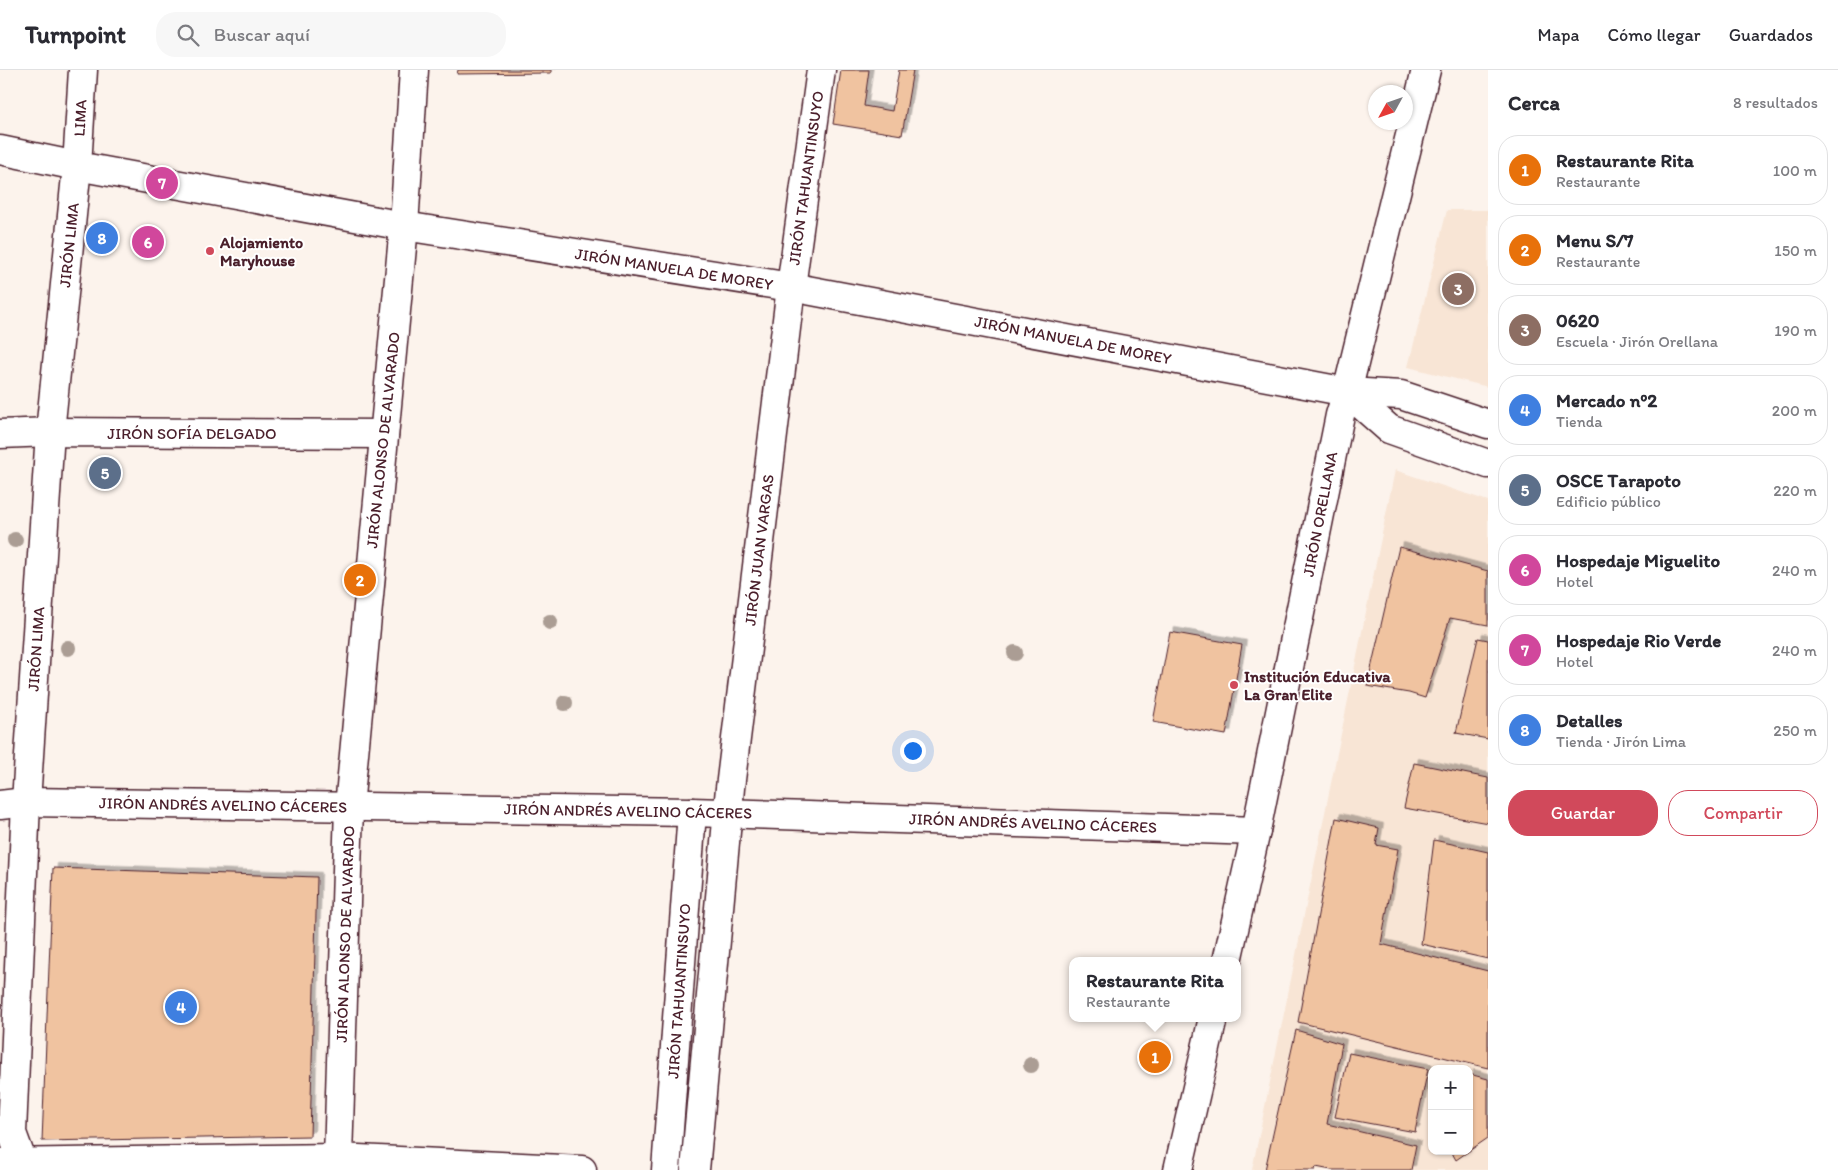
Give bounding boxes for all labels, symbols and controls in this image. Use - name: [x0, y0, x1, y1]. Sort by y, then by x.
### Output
- search box: [156, 12, 506, 57]
- text: Turnpoint: [25, 20, 126, 49]
- icon: search: [174, 21, 202, 49]
- text: Buscar aquí: [214, 23, 310, 46]
- text: Mapa: [1538, 24, 1579, 46]
- text: Cómo llegar: [1607, 24, 1701, 46]
- text: Guardados: [1729, 24, 1813, 46]
- north arrow: [1368, 85, 1413, 130]
- street label: JIRÓN TAHUANTINSUYO: [784, 90, 828, 266]
- text: Cerca: [1508, 90, 1560, 115]
- text: 8 resultados: [1733, 93, 1818, 112]
- street label: LIMA: [70, 99, 90, 137]
- text: Restaurante Rita: [1556, 149, 1694, 172]
- text: 1: [1521, 161, 1529, 180]
- text: 100 m: [1773, 161, 1817, 180]
- pin: 7: [146, 164, 178, 202]
- text: Restaurante: [1556, 172, 1640, 191]
- street label: JIRÓN LIMA: [55, 202, 83, 288]
- pin: 8: [86, 219, 118, 257]
- pin: 6: [132, 223, 164, 261]
- text: Menu S/7: [1556, 229, 1633, 252]
- place label: Alojamiento Maryhouse: [219, 233, 303, 271]
- text: 2: [1521, 241, 1529, 260]
- text: 150 m: [1774, 241, 1817, 260]
- street label: JIRÓN MANUELA DE MOREY: [574, 244, 774, 294]
- marker: Alojamiento Maryhouse: [204, 245, 216, 257]
- text: Restaurante: [1556, 252, 1640, 271]
- pin: 3: [1442, 270, 1474, 308]
- text: 0620: [1556, 309, 1599, 332]
- street label: JIRÓN MANUELA DE MOREY: [973, 312, 1173, 368]
- text: 3: [1521, 321, 1529, 340]
- text: 190 m: [1774, 321, 1817, 340]
- street label: JIRÓN ALONSO DE ALVARADO: [362, 331, 404, 549]
- text: Escuela · Jirón Orellana: [1556, 332, 1718, 351]
- text: Mercado nº2: [1556, 389, 1657, 412]
- text: 4: [1520, 401, 1530, 420]
- text: 200 m: [1772, 401, 1817, 420]
- text: Tienda: [1556, 412, 1603, 431]
- street label: JIRÓN SOFÍA DELGADO: [107, 424, 277, 443]
- street label: JIRÓN ORELLANA: [1299, 450, 1341, 578]
- pin: 5: [89, 454, 121, 492]
- text: OSCE Tarapoto: [1556, 469, 1681, 492]
- street label: JIRÓN JUAN VARGAS: [740, 473, 778, 627]
- text: 5: [1521, 481, 1529, 500]
- text: 220 m: [1773, 481, 1817, 500]
- text: Edificio público: [1556, 492, 1661, 511]
- text: Hospedaje Miguelito: [1556, 549, 1720, 572]
- pin: 2: [344, 561, 376, 599]
- text: 6: [1521, 561, 1529, 580]
- text: 240 m: [1772, 561, 1817, 580]
- text: Hotel: [1556, 572, 1593, 591]
- street label: JIRÓN LIMA: [24, 606, 48, 692]
- text: Hospedaje Rio Verde: [1556, 629, 1721, 652]
- text: 7: [1521, 641, 1529, 660]
- text: 240 m: [1772, 641, 1817, 660]
- text: Hotel: [1556, 652, 1593, 671]
- place label: Institución Educativa La Gran Elite: [1244, 667, 1391, 704]
- marker: Institución Educativa La Gran Elite: [1228, 679, 1240, 691]
- text: Detalles: [1556, 709, 1623, 732]
- text: 8: [1521, 721, 1529, 740]
- text: 250 m: [1773, 721, 1817, 740]
- text: Tienda · Jirón Lima: [1556, 732, 1686, 751]
- your location: [900, 738, 926, 764]
- button: Guardar: [1508, 790, 1658, 836]
- button: Compartir: [1668, 790, 1818, 836]
- street label: JIRÓN ANDRÉS AVELINO CÁCERES: [99, 793, 347, 817]
- street label: JIRÓN ANDRÉS AVELINO CÁCERES: [504, 799, 752, 823]
- street label: JIRÓN ANDRÉS AVELINO CÁCERES: [909, 809, 1157, 837]
- street label: JIRÓN ALONSO DE ALVARADO: [332, 825, 358, 1043]
- street label: JIRÓN TAHUANTINSUYO: [663, 903, 695, 1079]
- popup: [1069, 957, 1241, 1022]
- text: Restaurante Rita: [1086, 969, 1224, 992]
- pin: 4: [165, 988, 197, 1026]
- text: Restaurante: [1086, 992, 1170, 1011]
- pin: 1: [1139, 1038, 1171, 1076]
- map controls: [1428, 1065, 1473, 1155]
- button: +: [1428, 1065, 1473, 1110]
- button: −: [1428, 1110, 1473, 1155]

